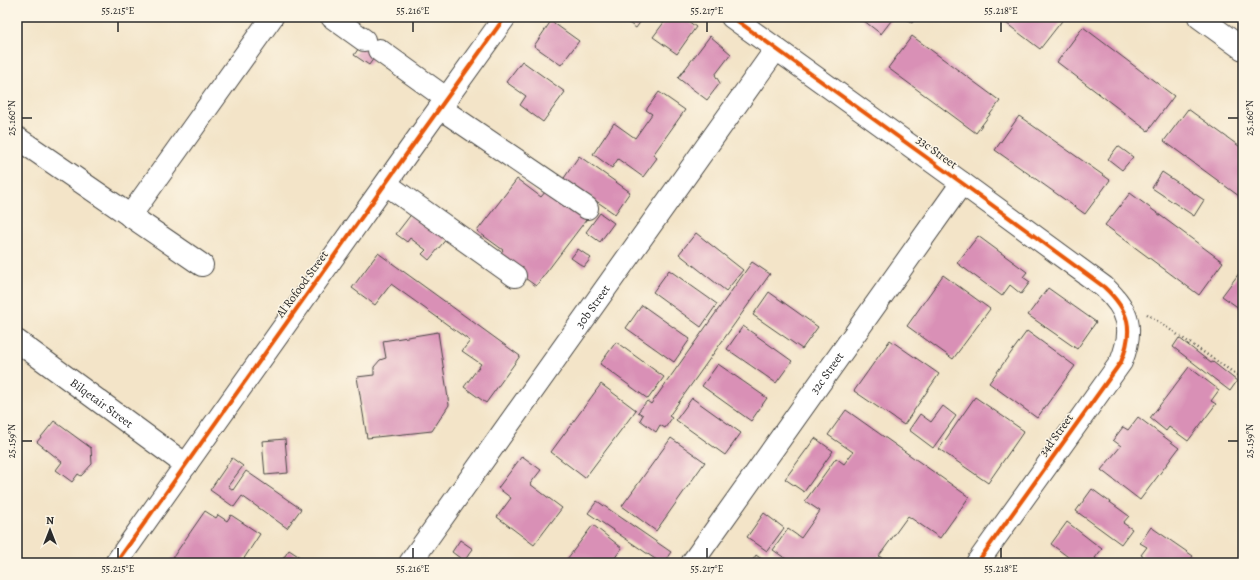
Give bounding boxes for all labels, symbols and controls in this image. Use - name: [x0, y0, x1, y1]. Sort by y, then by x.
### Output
- text: 55.215°E: [101, 4, 135, 17]
- text: 55.216°E: [396, 4, 430, 17]
- text: 55.217°E: [691, 4, 724, 17]
- text: 55.218°E: [984, 4, 1018, 17]
- text: 25.160°N: [5, 100, 18, 136]
- text: 25.160°N: [1243, 100, 1256, 136]
- street label: 33c Street: [913, 132, 961, 172]
- street label: Al Rofood Street: [272, 247, 332, 321]
- street label: 30b Street: [572, 282, 614, 331]
- street label: 32c Street: [807, 349, 847, 397]
- street label: Bilqetair Street: [67, 375, 136, 432]
- street label: 34d Street: [1035, 411, 1077, 459]
- text: 25.159°N: [5, 424, 18, 458]
- text: 25.159°N: [1243, 424, 1256, 458]
- north arrow: [30, 510, 70, 550]
- text: N: [46, 513, 54, 528]
- text: 55.215°E: [101, 562, 135, 575]
- text: 55.216°E: [396, 562, 430, 575]
- text: 55.217°E: [691, 562, 724, 575]
- text: 55.218°E: [984, 562, 1018, 575]

